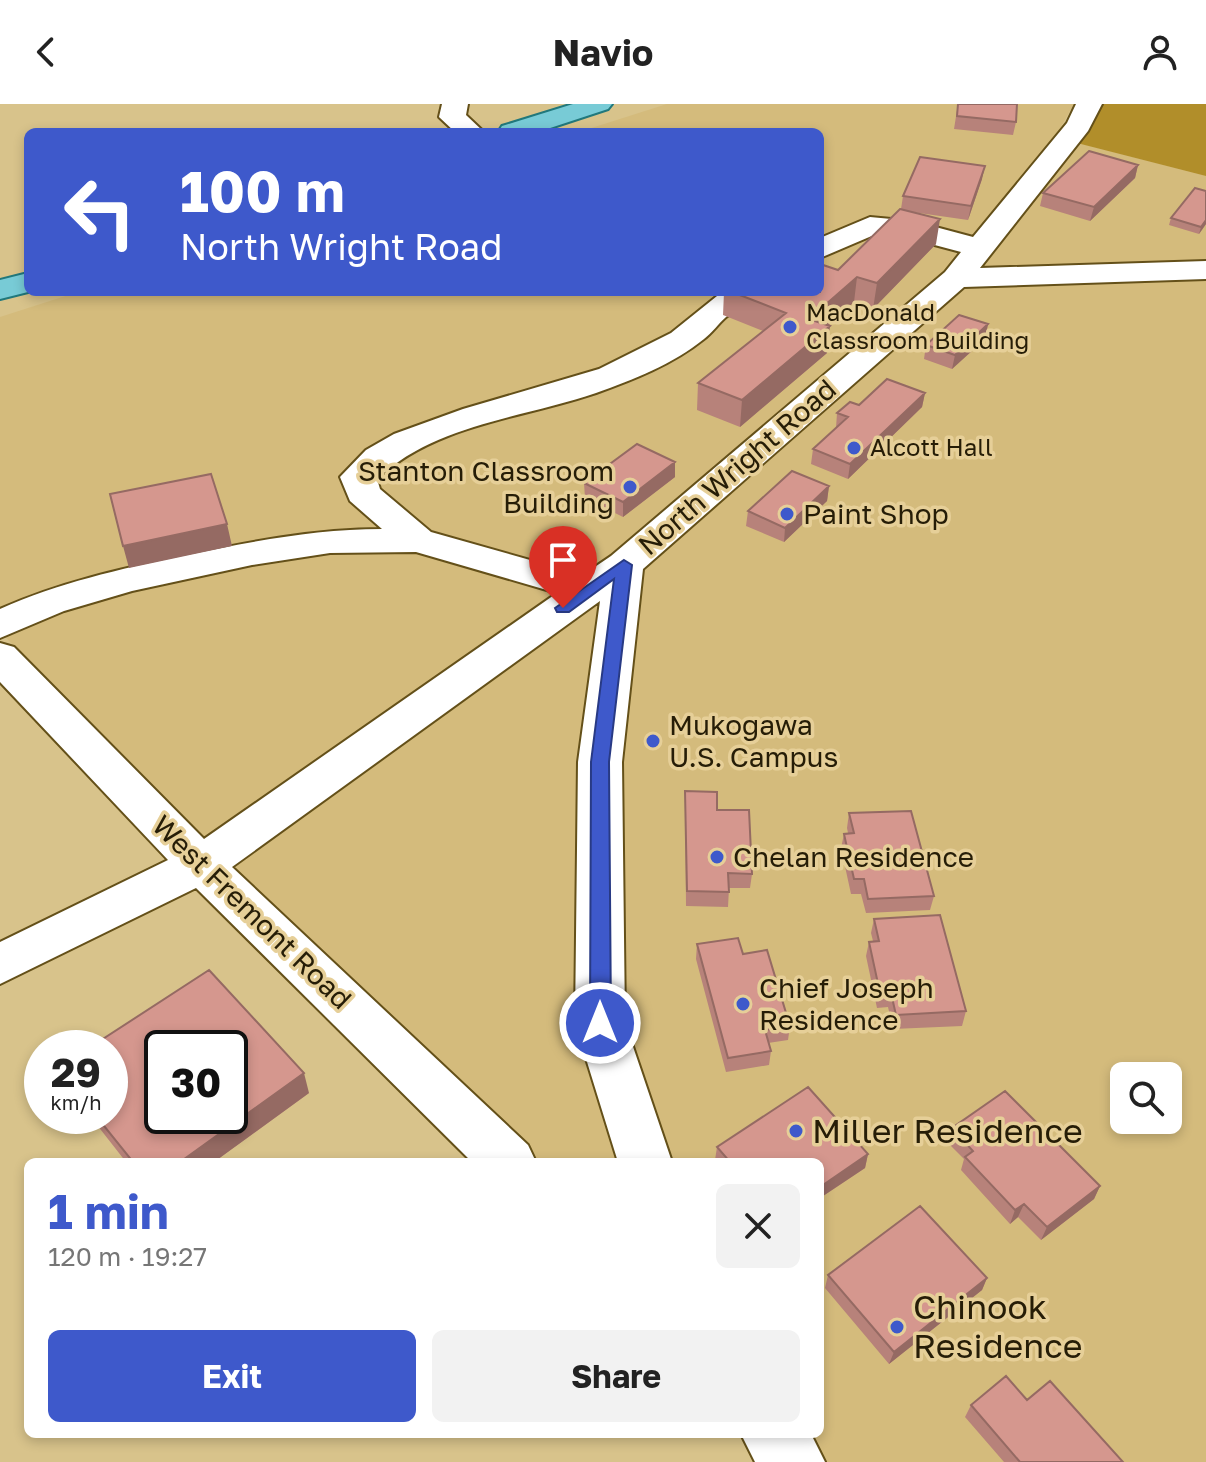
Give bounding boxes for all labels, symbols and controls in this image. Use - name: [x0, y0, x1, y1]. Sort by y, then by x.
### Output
- icon: back: [24, 30, 68, 74]
- icon: person: [1138, 30, 1182, 74]
- text: Navio: [553, 31, 653, 74]
- text: 100 m: [180, 157, 345, 224]
- icon: left: [48, 160, 152, 264]
- text: North Wright Road: [180, 225, 502, 268]
- place label: MacDonald Classroom Building: [806, 297, 1029, 354]
- marker: MacDonald Classroom Building: [781, 318, 799, 336]
- street label: North Wright Road: [631, 372, 842, 561]
- place label: Alcott Hall: [870, 432, 993, 461]
- marker: Alcott Hall: [845, 439, 863, 457]
- place label: Stanton Classroom Building: [358, 454, 614, 519]
- marker: Stanton Classroom Building: [621, 478, 639, 496]
- place label: Paint Shop: [803, 497, 949, 530]
- marker: Paint Shop: [778, 505, 796, 523]
- pin: [529, 526, 597, 608]
- icon: arrive: [541, 538, 585, 582]
- place label: Mukogawa U.S. Campus: [669, 708, 838, 773]
- marker: Mukogawa U.S. Campus: [644, 732, 662, 750]
- street label: West Fremont Road: [146, 808, 359, 1015]
- place label: Chelan Residence: [733, 840, 974, 873]
- marker: Chelan Residence: [708, 848, 726, 866]
- place label: Chief Joseph Residence: [759, 971, 934, 1036]
- position arrow: [558, 981, 642, 1065]
- marker: Chief Joseph Residence: [734, 995, 752, 1013]
- speed limit sign: 30: [144, 1030, 248, 1134]
- text: 29: [51, 1048, 101, 1096]
- map controls: [1110, 1062, 1182, 1134]
- button: search: [1110, 1062, 1182, 1134]
- text: km/h: [51, 1090, 101, 1114]
- place label: Miller Residence: [812, 1110, 1083, 1150]
- marker: Miller Residence: [787, 1122, 805, 1140]
- text: 1 min: [48, 1182, 169, 1240]
- button: close: [716, 1184, 800, 1268]
- text: 120 m · 19:27: [48, 1241, 207, 1272]
- place label: Chinook Residence: [913, 1286, 1082, 1365]
- marker: Chinook Residence: [888, 1318, 906, 1336]
- button: Exit: [48, 1330, 416, 1422]
- button: Share: [432, 1330, 800, 1422]

